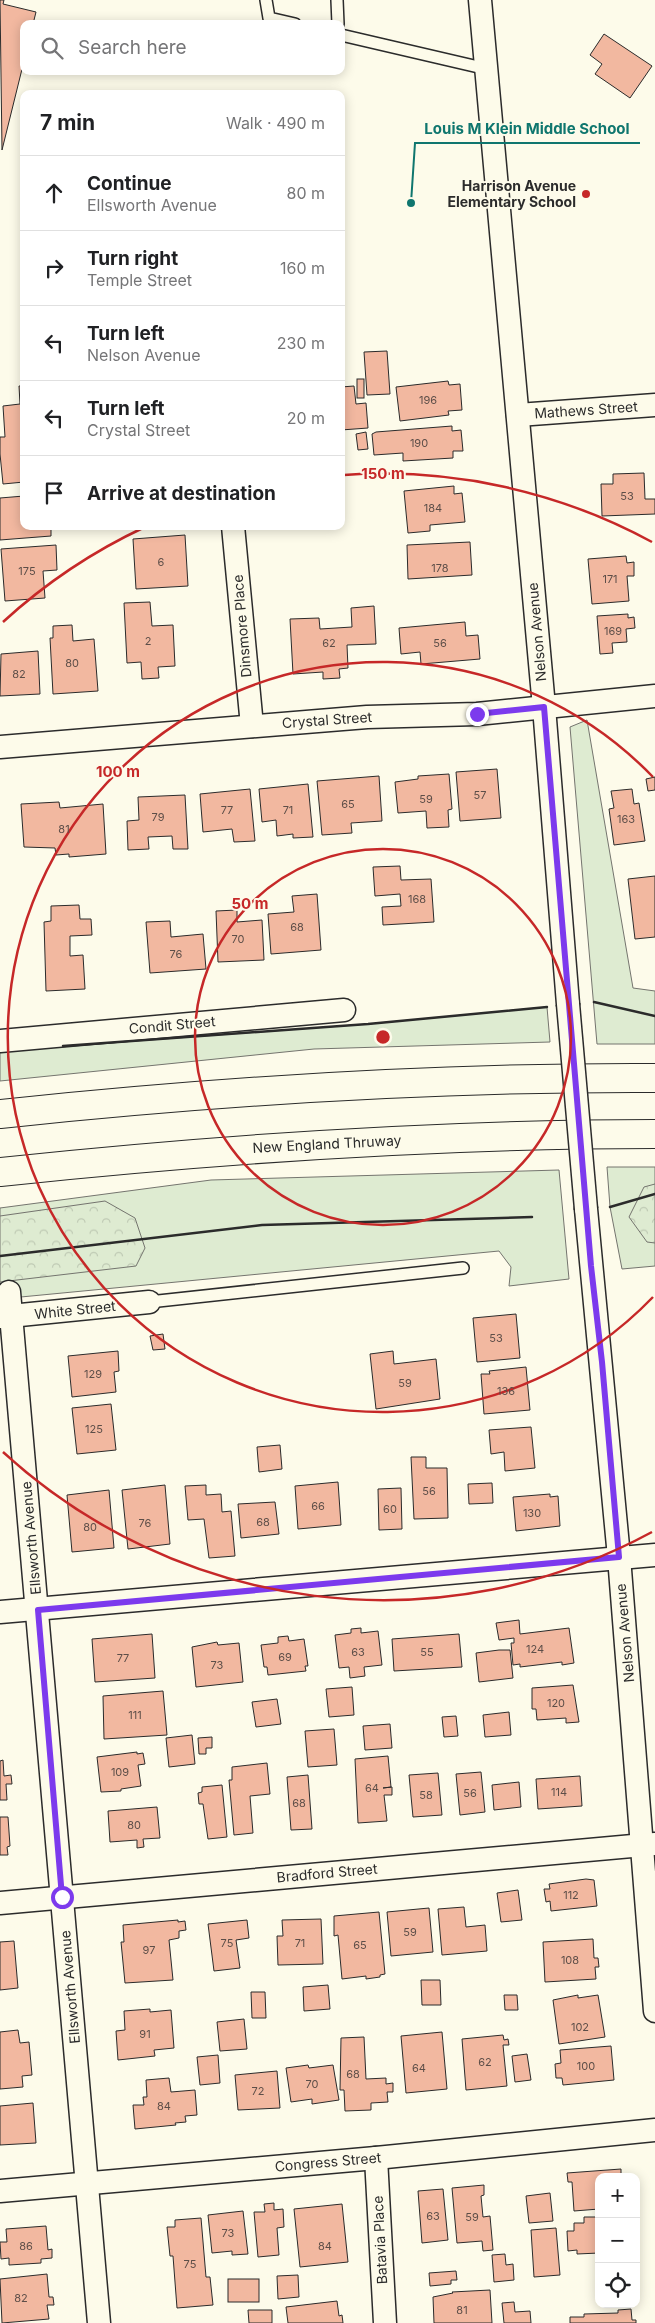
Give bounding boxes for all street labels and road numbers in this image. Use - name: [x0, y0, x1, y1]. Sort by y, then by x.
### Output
- street label: Mathews Street: [534, 397, 639, 422]
- street label: Dinsmore Place: [229, 574, 254, 678]
- street label: Nelson Avenue: [524, 582, 549, 682]
- street label: Crystal Street: [281, 708, 373, 731]
- street label: Condit Street: [128, 1012, 216, 1037]
- street label: New England Thruway: [252, 1131, 402, 1156]
- street label: White Street: [34, 1297, 117, 1322]
- street label: Ellsworth Avenue: [17, 1481, 44, 1595]
- street label: Nelson Avenue: [612, 1583, 637, 1683]
- street label: Bradford Street: [276, 1860, 378, 1885]
- street label: Ellsworth Avenue: [56, 1930, 83, 2044]
- street label: Congress Street: [274, 2148, 382, 2175]
- street label: Batavia Place: [369, 2195, 390, 2285]

